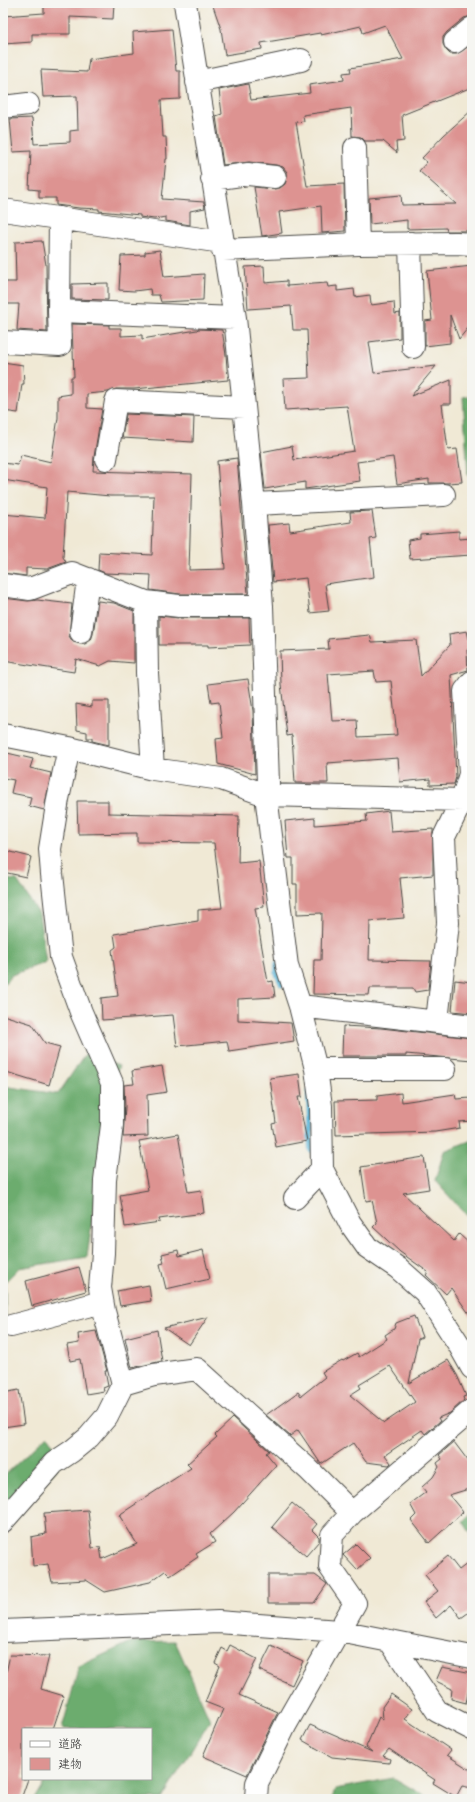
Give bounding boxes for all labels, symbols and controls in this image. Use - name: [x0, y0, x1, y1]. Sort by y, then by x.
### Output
- legend: [22, 1728, 152, 1780]
- text: 道路: [58, 1737, 82, 1751]
- text: 建物: [58, 1757, 82, 1771]

